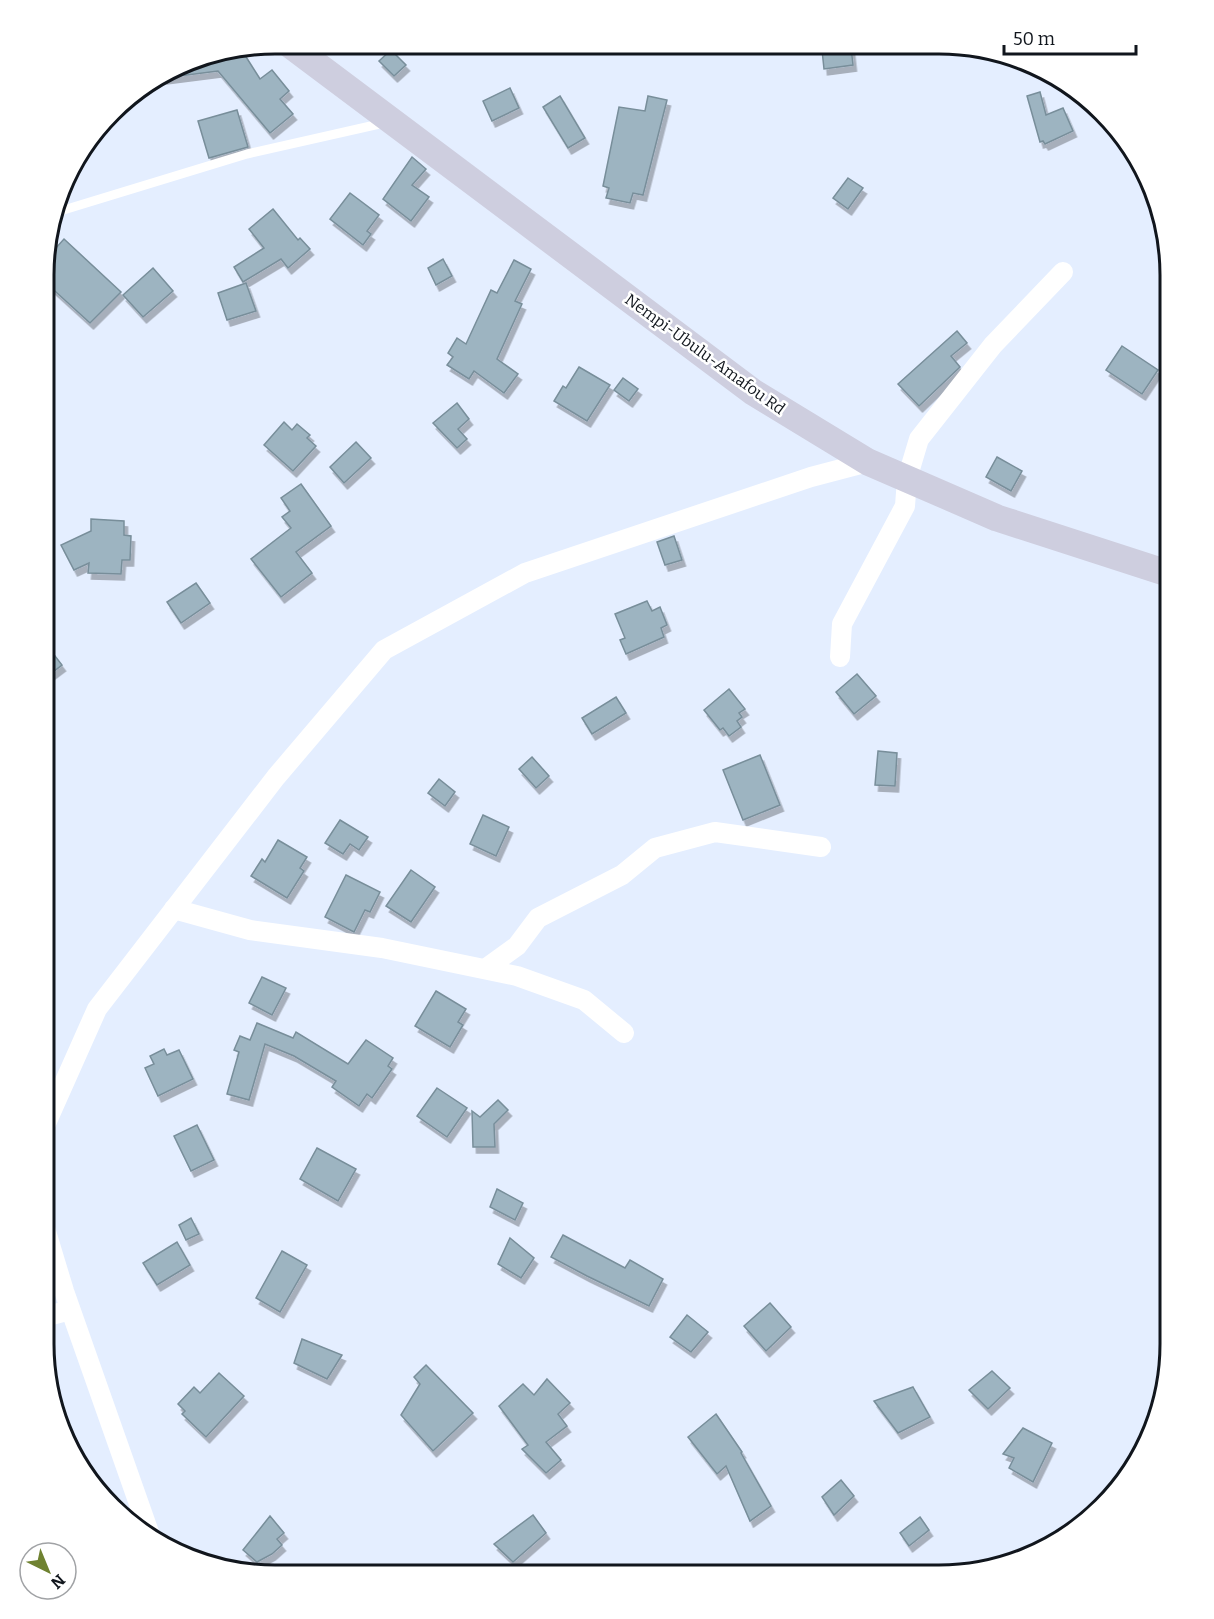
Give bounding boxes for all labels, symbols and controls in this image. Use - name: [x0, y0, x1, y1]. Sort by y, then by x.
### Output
- scale bar: [1004, 18, 1136, 56]
- text: 50 m: [1013, 28, 1055, 50]
- street label: Nempi-Ubulu-Amafou Rd: [621, 290, 789, 419]
- north arrow: [18, 1541, 78, 1601]
- text: N: [47, 1570, 69, 1593]

